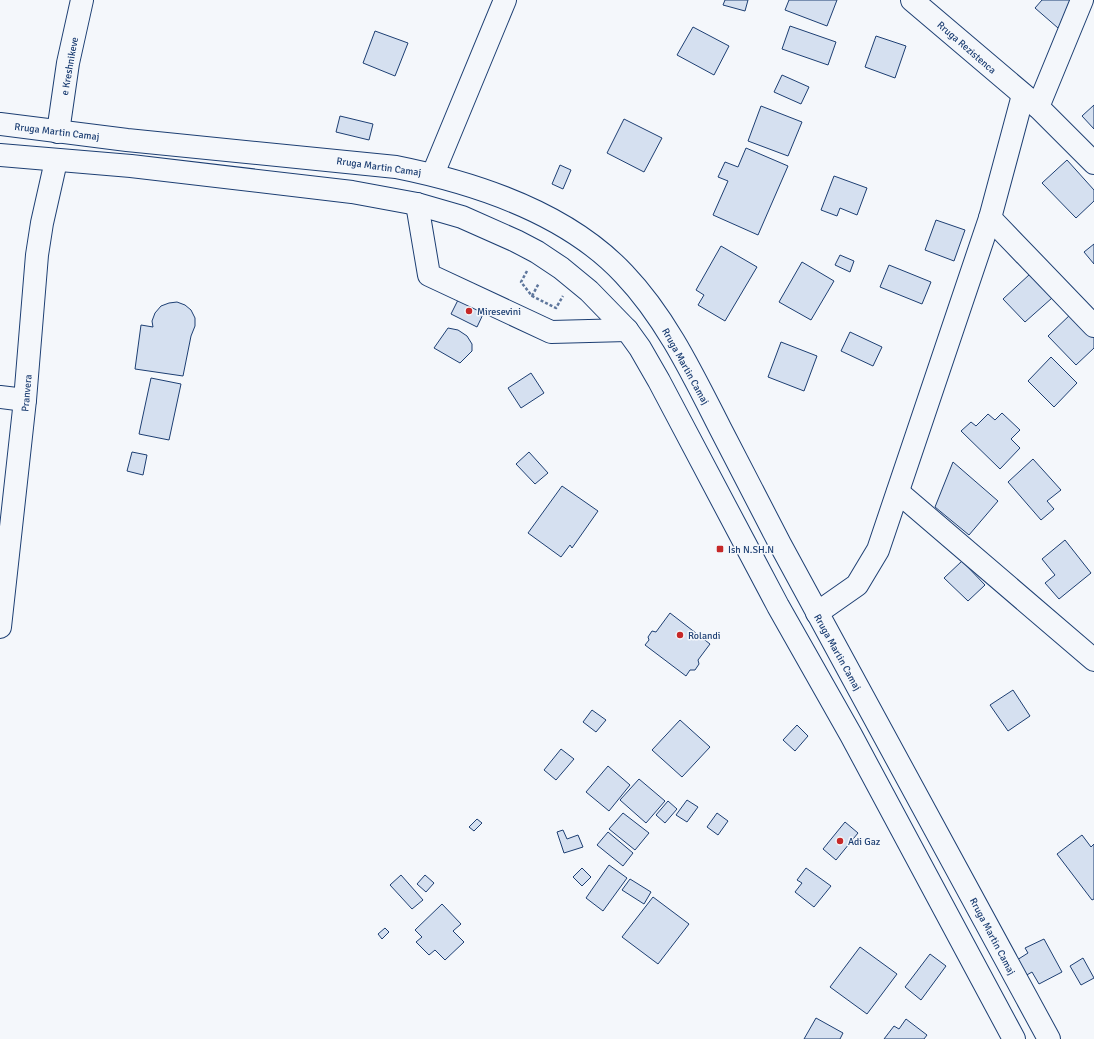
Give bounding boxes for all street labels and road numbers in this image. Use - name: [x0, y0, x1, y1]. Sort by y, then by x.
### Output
- street label: Rruga Rezistenca: [935, 19, 998, 76]
- street label: e Kreshnikeve: [59, 36, 81, 96]
- street label: Rruga Martin Camaj: [14, 121, 100, 143]
- street label: Rruga Martin Camaj: [336, 155, 422, 179]
- street label: Rruga Martin Camaj: [659, 326, 711, 407]
- street label: Pranvera: [19, 374, 35, 412]
- street label: Rruga Martin Camaj: [811, 612, 863, 693]
- street label: Rruga Martin Camaj: [967, 896, 1018, 977]

